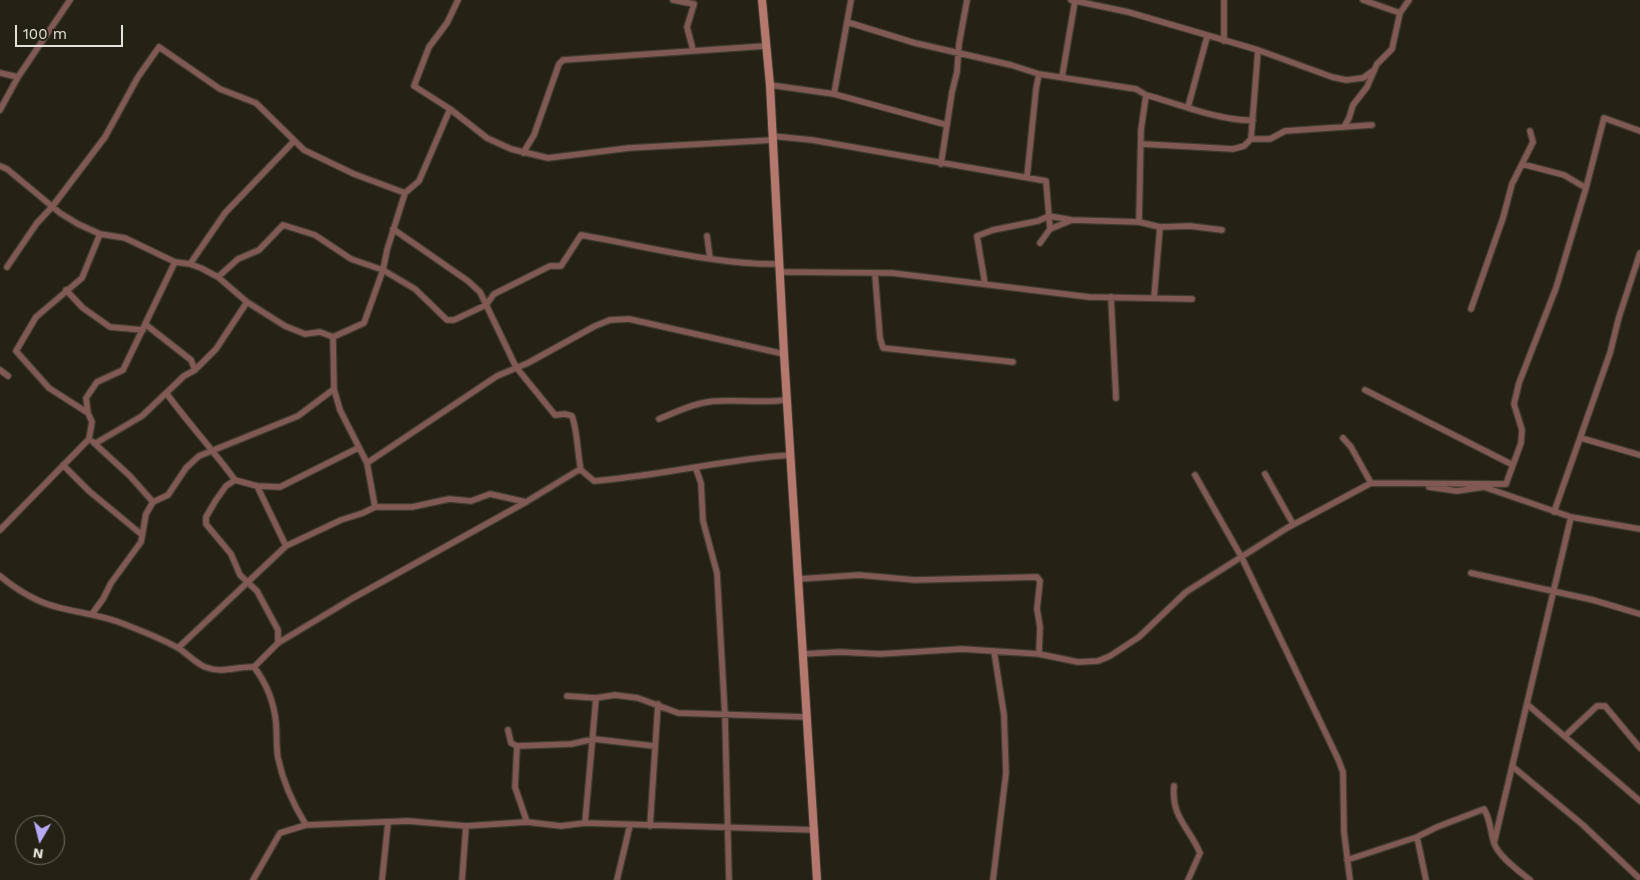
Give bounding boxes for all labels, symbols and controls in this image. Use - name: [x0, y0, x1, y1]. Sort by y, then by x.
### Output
- scale bar: [18, 15, 125, 47]
- text: 100 m: [23, 25, 67, 43]
- north arrow: [15, 815, 65, 865]
- text: N: [32, 845, 44, 863]

